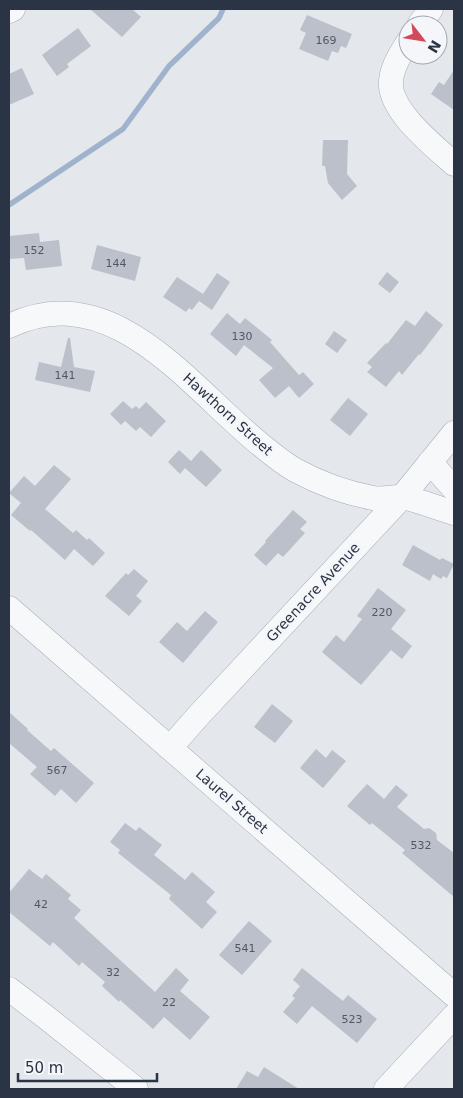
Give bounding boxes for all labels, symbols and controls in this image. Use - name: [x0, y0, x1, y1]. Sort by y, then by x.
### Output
- north arrow: [398, 15, 448, 65]
- house number: 169: [316, 34, 337, 47]
- text: N: [424, 38, 444, 56]
- house number: 152: [24, 244, 45, 257]
- house number: 144: [106, 257, 127, 270]
- house number: 130: [232, 330, 253, 343]
- house number: 141: [55, 369, 76, 382]
- street label: Hawthorn Street: [180, 370, 276, 459]
- street label: Greenacre Avenue: [263, 539, 363, 645]
- house number: 220: [372, 606, 393, 619]
- house number: 567: [47, 764, 68, 777]
- street label: Laurel Street: [193, 765, 272, 837]
- house number: 532: [411, 839, 432, 852]
- house number: 42: [34, 898, 48, 911]
- house number: 541: [235, 942, 256, 955]
- house number: 32: [106, 966, 120, 979]
- house number: 22: [162, 996, 176, 1009]
- house number: 523: [342, 1013, 363, 1026]
- scale bar: [18, 1050, 156, 1082]
- text: 50 m: [25, 1059, 63, 1077]

